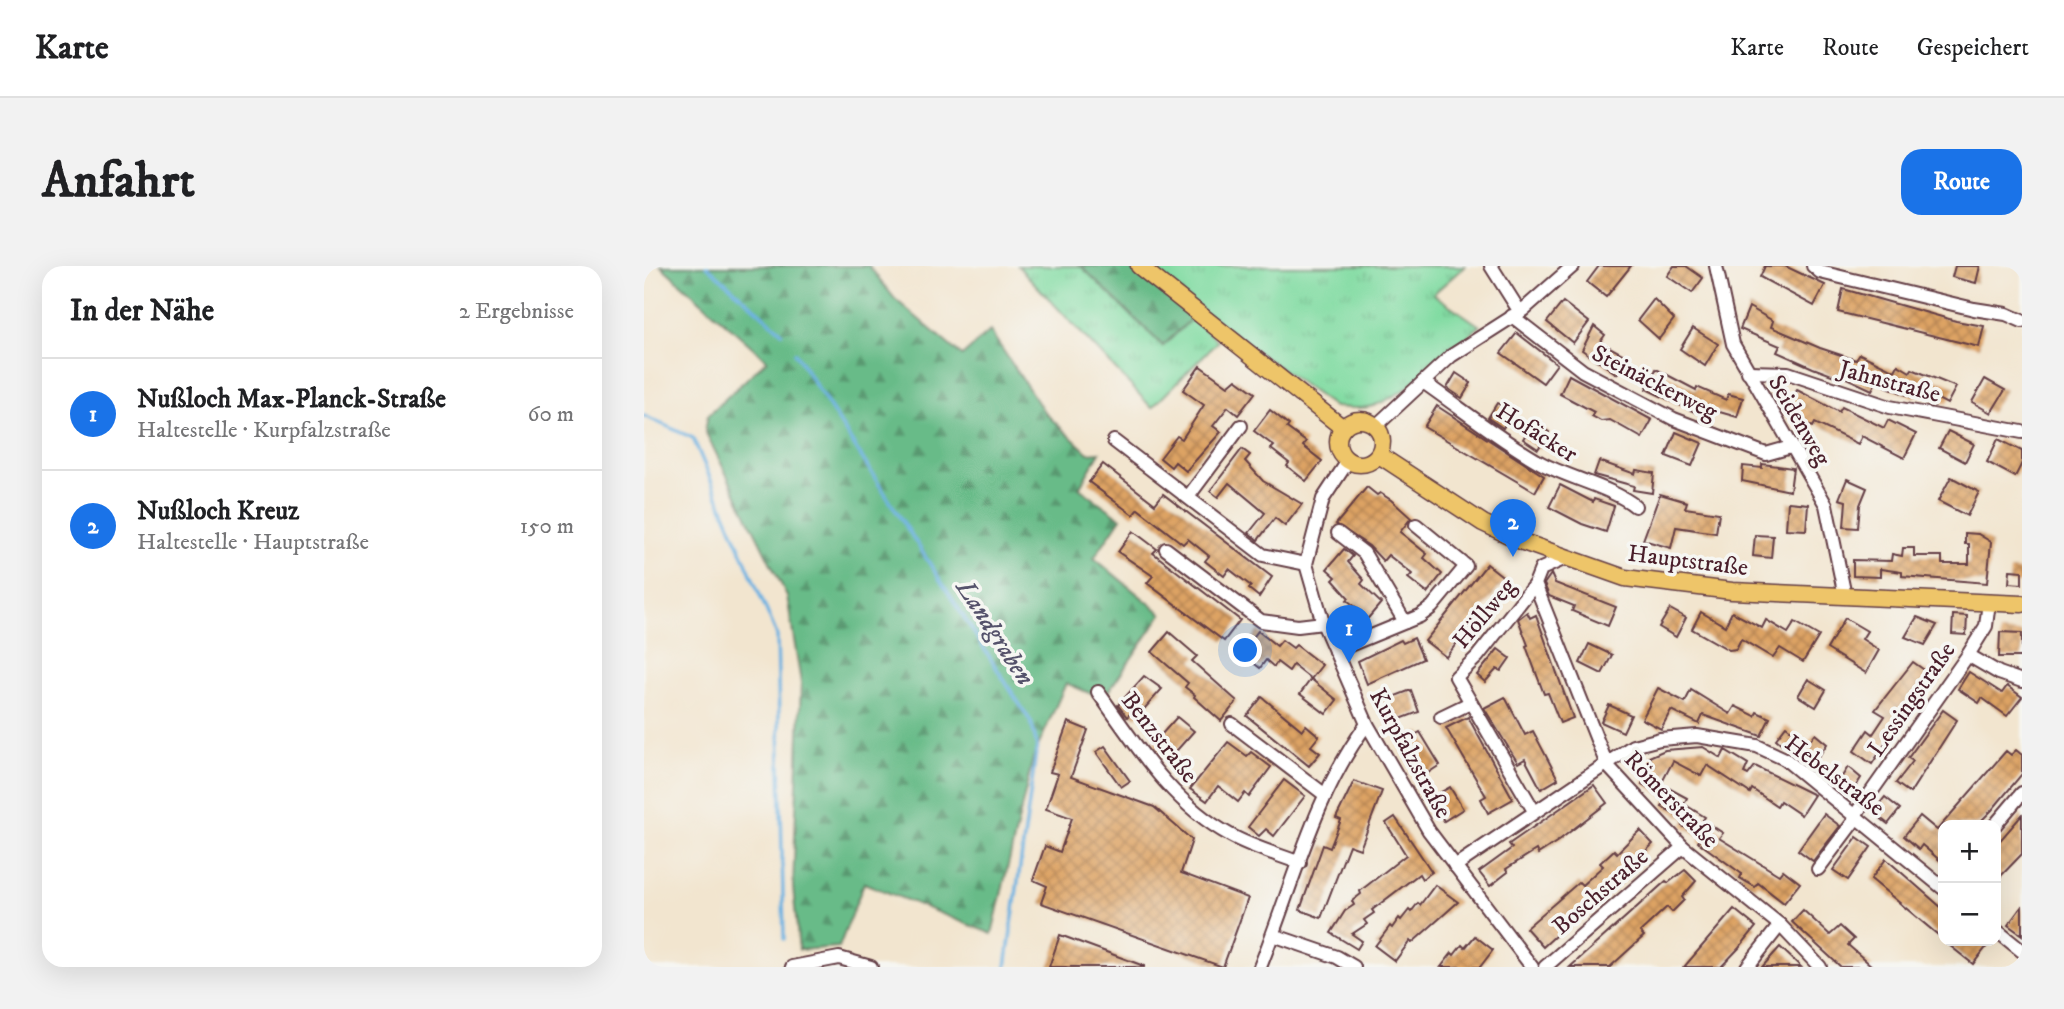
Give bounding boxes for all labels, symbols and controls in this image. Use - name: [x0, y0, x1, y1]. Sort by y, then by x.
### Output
- text: Karte: [35, 28, 109, 69]
- text: Karte: [1730, 33, 1784, 63]
- text: Route: [1822, 33, 1879, 63]
- text: Gespeichert: [1917, 33, 2029, 63]
- button: Route: [1901, 149, 2022, 215]
- text: Anfahrt: [42, 151, 195, 213]
- text: In der Nähe: [70, 293, 214, 330]
- text: 2 Ergebnisse: [459, 297, 574, 326]
- street label: Steinäckerweg: [1587, 338, 1723, 428]
- street label: Jahnstraße: [1834, 354, 1944, 410]
- street label: Seidenweg: [1761, 370, 1837, 472]
- text: Nußloch Max-Planck-Straße: [137, 383, 446, 416]
- street label: Hofäcker: [1490, 396, 1583, 469]
- text: 1: [89, 400, 97, 429]
- text: 60 m: [527, 400, 574, 429]
- text: Haltestelle · Kurpfalzstraße: [137, 416, 391, 445]
- text: Nußloch Kreuz: [137, 495, 299, 528]
- pin: 2: [1490, 499, 1536, 557]
- text: 2: [87, 512, 99, 541]
- text: 150 m: [520, 512, 574, 541]
- text: Haltestelle · Hauptstraße: [137, 528, 369, 557]
- street label: Hauptstraße: [1626, 539, 1750, 583]
- water label: Landgraben: [947, 572, 1041, 692]
- street label: Höllweg: [1447, 572, 1523, 655]
- pin: 1: [1326, 605, 1372, 663]
- your location: [1228, 633, 1262, 667]
- street label: Lessingstraße: [1861, 636, 1962, 763]
- street label: Kurpfalzstraße: [1362, 683, 1458, 824]
- street label: Benzstraße: [1114, 686, 1204, 789]
- street label: Hebelstraße: [1778, 728, 1890, 823]
- street label: Römerstraße: [1618, 745, 1725, 855]
- map controls: [1938, 820, 2001, 946]
- button: +: [1938, 820, 2001, 883]
- street label: Boschstraße: [1547, 842, 1655, 941]
- button: −: [1938, 883, 2001, 946]

